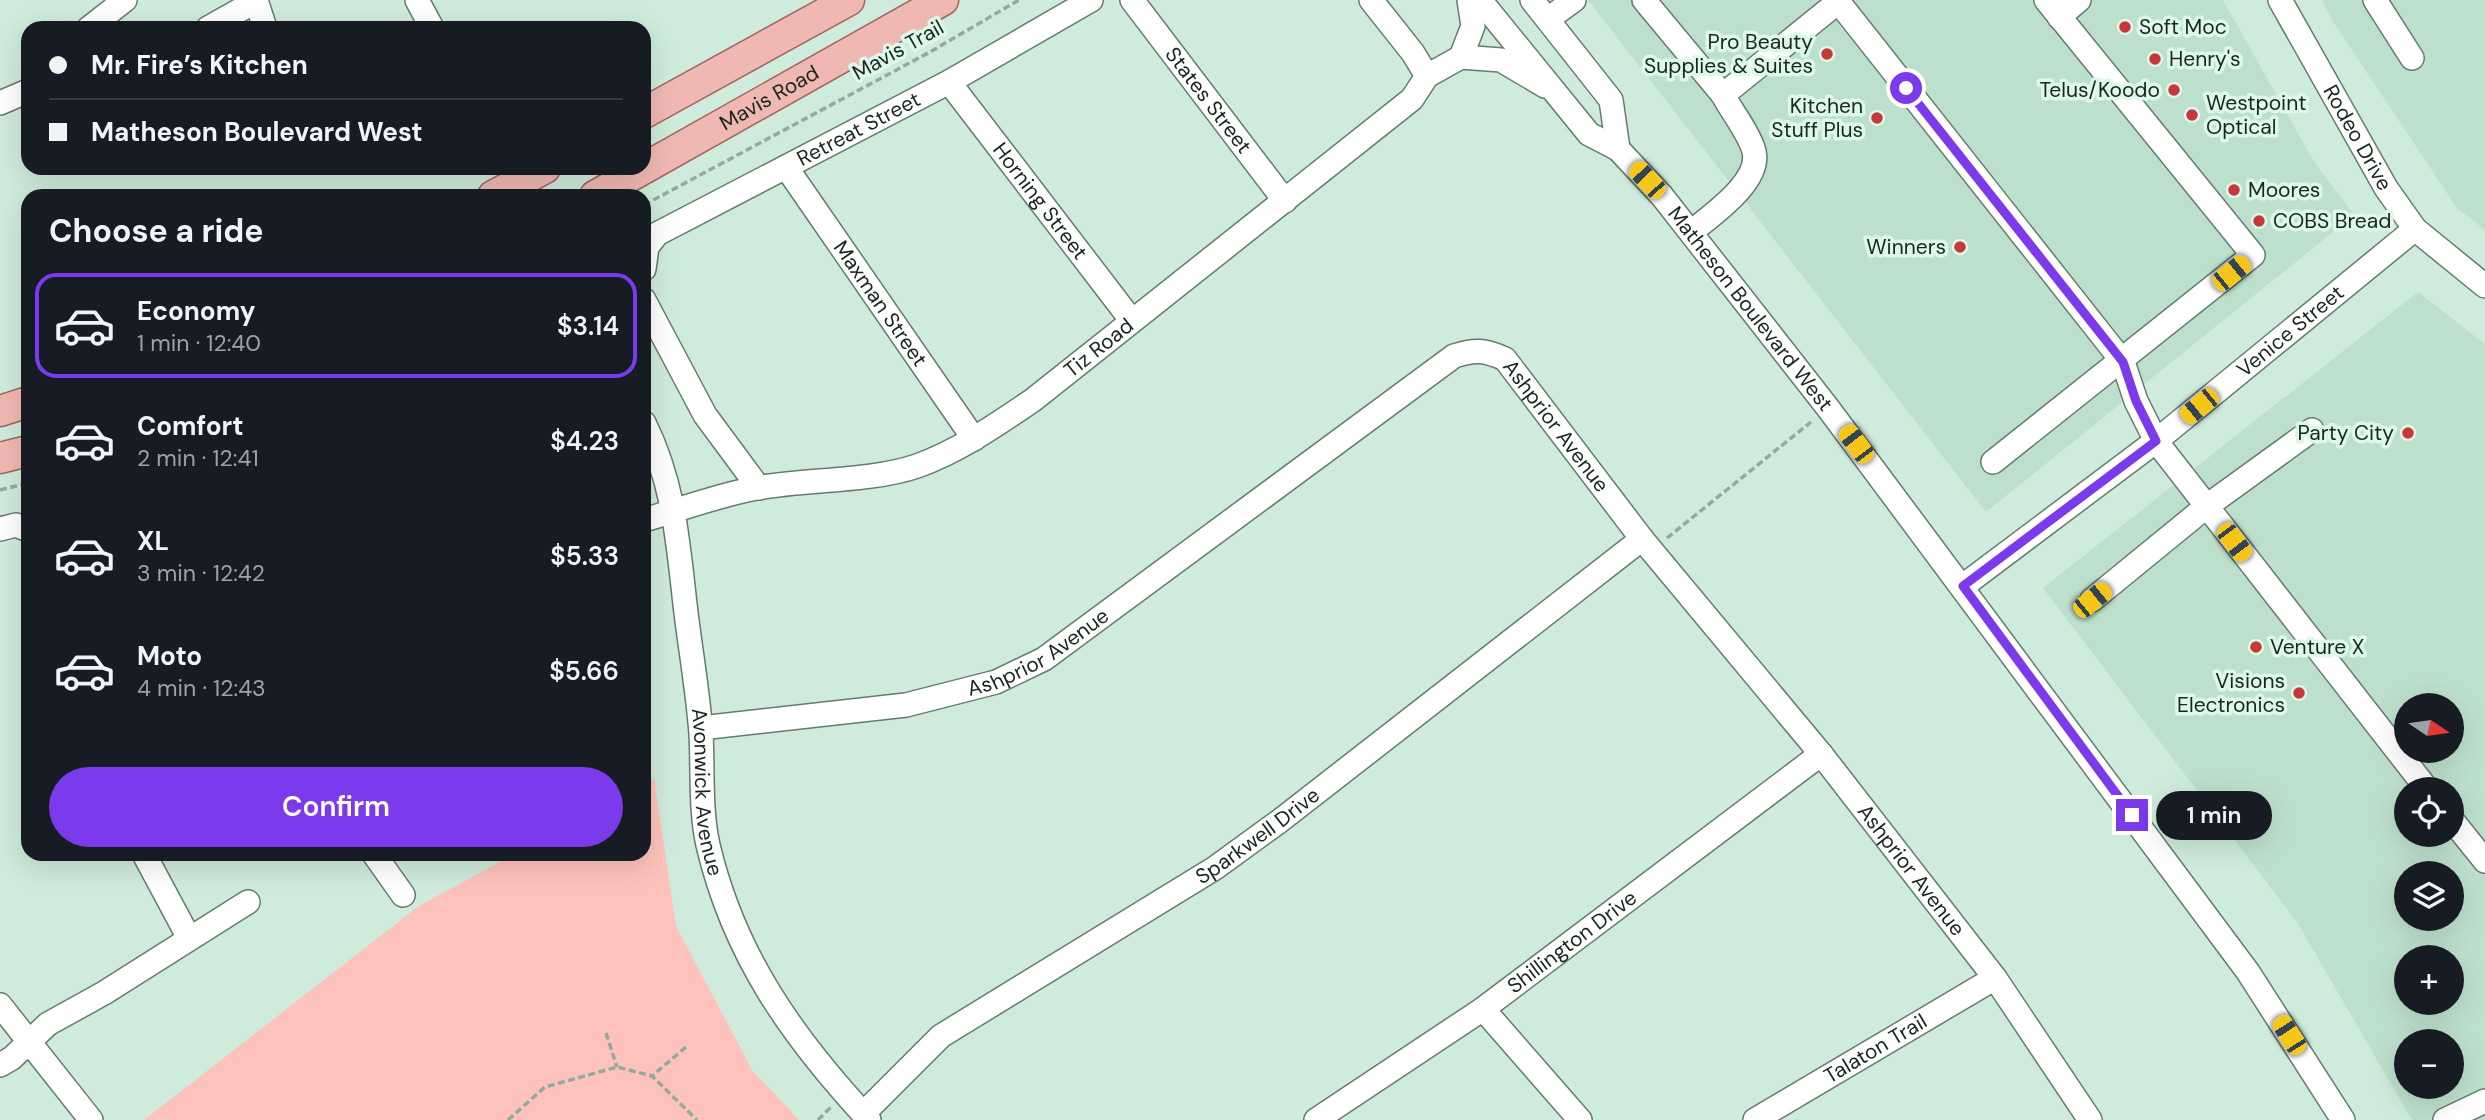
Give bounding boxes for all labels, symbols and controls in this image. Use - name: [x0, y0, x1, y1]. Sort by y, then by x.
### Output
- street label: Mavis Trail: [847, 13, 949, 87]
- place label: Soft Moc: [2139, 13, 2227, 41]
- marker: Soft Moc: [2117, 19, 2133, 35]
- place label: Pro Beauty Supplies & Suites: [1644, 28, 1813, 80]
- street label: States Street: [1159, 41, 1258, 159]
- place label: Henry's: [2169, 45, 2241, 73]
- marker: Pro Beauty Supplies & Suites: [1819, 46, 1835, 62]
- text: Mr. Fire’s Kitchen: [91, 48, 308, 82]
- marker: Henry's: [2147, 51, 2163, 67]
- street label: Mavis Road: [715, 59, 824, 137]
- route start: [1890, 72, 1922, 104]
- place label: Telus/Koodo: [2039, 76, 2160, 104]
- street label: Rodeo Drive: [2317, 80, 2399, 196]
- marker: Telus/Koodo: [2166, 82, 2182, 98]
- street label: Retreat Street: [792, 85, 925, 173]
- place label: Westpoint Optical: [2206, 89, 2306, 141]
- place label: Kitchen Stuff Plus: [1771, 92, 1863, 144]
- marker: Westpoint Optical: [2184, 107, 2200, 123]
- marker: Kitchen Stuff Plus: [1869, 110, 1885, 126]
- text: Matheson Boulevard West: [91, 115, 423, 149]
- street label: Horning Street: [986, 137, 1094, 265]
- car: [1625, 157, 1670, 203]
- place label: Moores: [2248, 176, 2320, 204]
- marker: Moores: [2226, 182, 2242, 198]
- street label: Matheson Boulevard West: [1661, 201, 1839, 417]
- place label: COBS Bread: [2273, 207, 2391, 235]
- text: Choose a ride: [49, 210, 264, 252]
- marker: COBS Bread: [2251, 213, 2267, 229]
- place label: Winners: [1866, 233, 1946, 261]
- street label: Maxman Street: [827, 235, 934, 372]
- marker: Winners: [1952, 239, 1968, 255]
- car: [2209, 252, 2254, 294]
- street label: Venice Street: [2231, 279, 2350, 383]
- icon: car: [53, 294, 116, 357]
- text: Economy: [137, 294, 255, 328]
- text: $3.14: [557, 309, 619, 343]
- street label: Tiz Road: [1058, 312, 1139, 384]
- text: 1 min · 12:40: [137, 328, 261, 358]
- street label: Ashprior Avenue: [1496, 354, 1615, 498]
- car: [2177, 385, 2222, 427]
- icon: car: [53, 409, 116, 472]
- text: Comfort: [137, 409, 243, 443]
- place label: Party City: [2298, 419, 2394, 447]
- car: [1835, 421, 1878, 467]
- text: $4.23: [550, 424, 619, 458]
- marker: Party City: [2400, 425, 2416, 441]
- text: 2 min · 12:41: [137, 443, 259, 473]
- car: [2213, 519, 2256, 565]
- icon: car: [53, 524, 116, 587]
- text: XL: [137, 524, 169, 558]
- text: $5.33: [550, 539, 619, 573]
- text: 3 min · 12:42: [137, 558, 265, 588]
- car: [2070, 579, 2115, 621]
- street label: Ashprior Avenue: [964, 602, 1115, 703]
- place label: Venture X: [2270, 633, 2364, 661]
- icon: car: [53, 639, 116, 702]
- text: Moto: [137, 639, 202, 673]
- marker: Venture X: [2248, 639, 2264, 655]
- text: $5.66: [549, 654, 619, 688]
- place label: Visions Electronics: [2177, 667, 2285, 719]
- text: 4 min · 12:43: [137, 673, 266, 703]
- marker: Visions Electronics: [2291, 685, 2307, 701]
- north arrow: [2394, 693, 2464, 763]
- map controls: [2394, 693, 2464, 1099]
- street label: Avonwick Avenue: [685, 707, 730, 879]
- button: Confirm: [49, 767, 623, 847]
- button: locate: [2394, 777, 2464, 847]
- street label: Sparkwell Drive: [1190, 781, 1325, 891]
- callout: 1 min: [2156, 790, 2272, 840]
- street label: Ashprior Avenue: [1851, 798, 1971, 942]
- route end: [2116, 799, 2148, 831]
- text: 1 min: [2187, 800, 2241, 830]
- button: layers: [2394, 861, 2464, 931]
- street label: Shillington Drive: [1502, 884, 1642, 1000]
- button: +: [2394, 945, 2464, 1015]
- street label: Talaton Trail: [1819, 1007, 1932, 1090]
- car: [2269, 1012, 2310, 1058]
- button: −: [2394, 1029, 2464, 1099]

